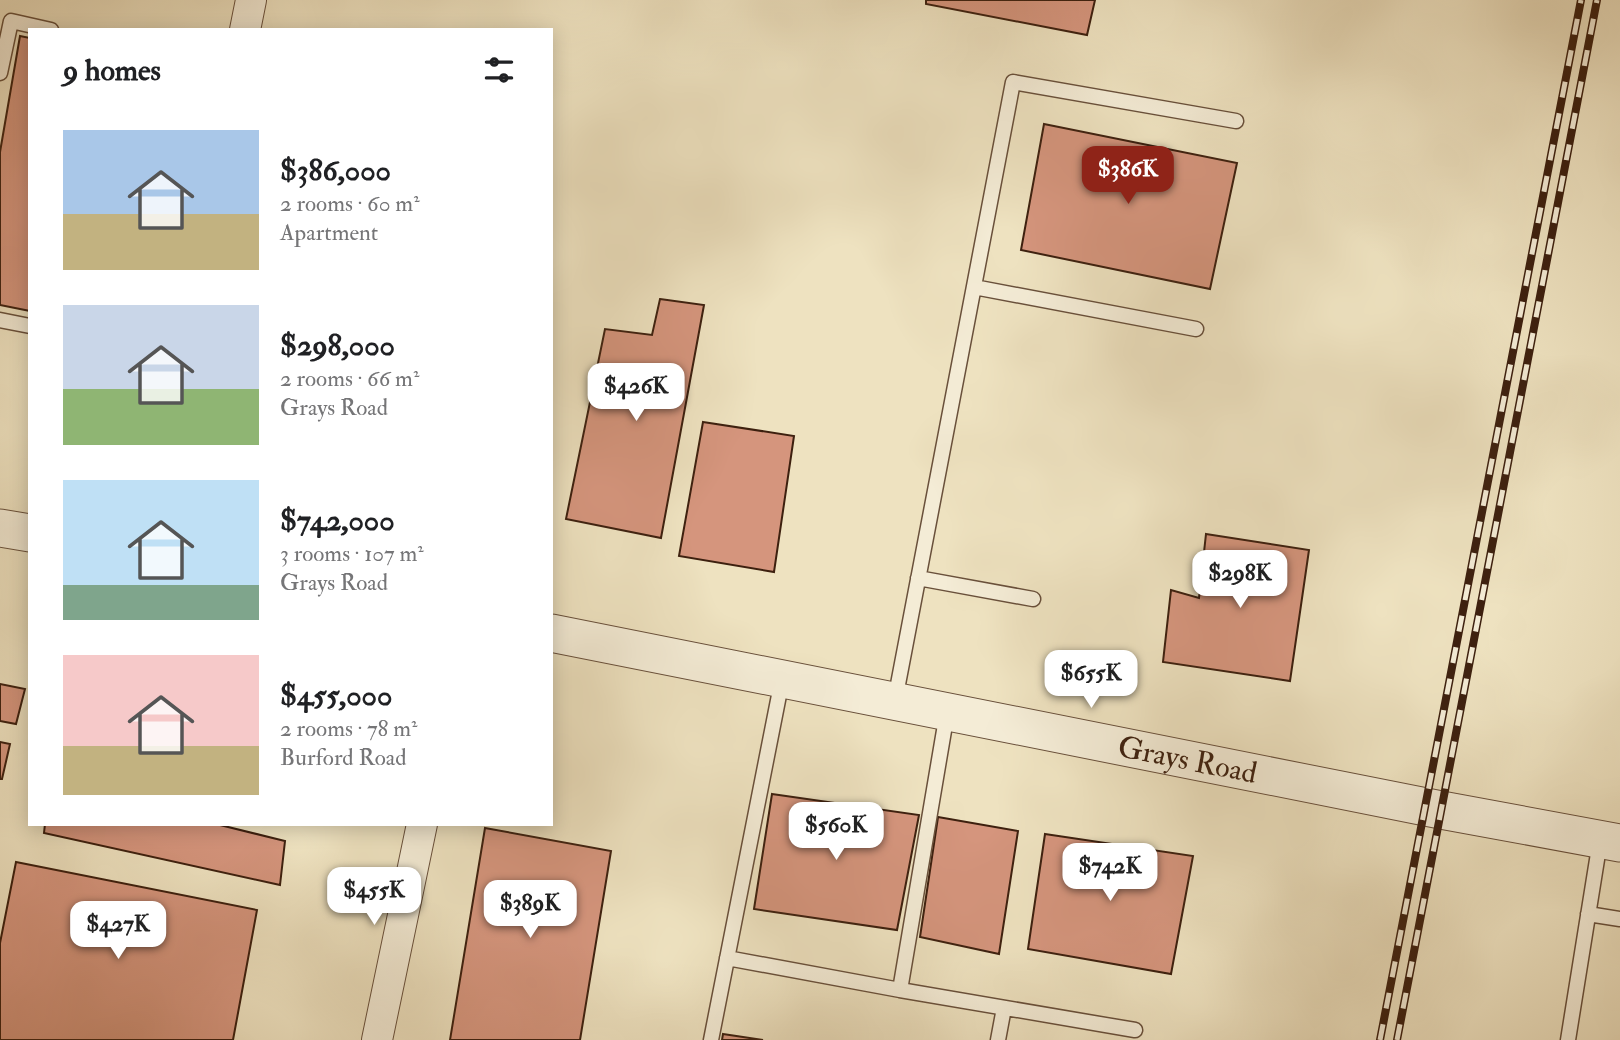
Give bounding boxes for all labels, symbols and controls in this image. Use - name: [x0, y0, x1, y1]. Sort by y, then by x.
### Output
- icon: filters: [480, 51, 518, 89]
- text: 9 homes: [63, 52, 161, 89]
- pin: $386K: [1079, 146, 1177, 206]
- text: $386,000: [280, 152, 391, 189]
- text: $386K: [1098, 154, 1158, 183]
- icon: home: [119, 158, 203, 242]
- text: 2 rooms · 60 m²: [280, 189, 420, 218]
- text: Apartment: [280, 218, 378, 247]
- text: $298,000: [280, 327, 395, 364]
- icon: home: [119, 333, 203, 417]
- text: 2 rooms · 66 m²: [280, 364, 419, 393]
- pin: $426K: [587, 364, 685, 423]
- text: $426K: [604, 371, 668, 400]
- text: Grays Road: [280, 393, 388, 422]
- text: $742,000: [280, 502, 395, 539]
- icon: home: [119, 508, 203, 592]
- text: 3 rooms · 107 m²: [280, 539, 424, 568]
- pin: $298K: [1191, 550, 1289, 610]
- text: $298K: [1208, 558, 1272, 587]
- text: Grays Road: [280, 568, 388, 597]
- pin: $655K: [1042, 650, 1140, 710]
- text: $655K: [1061, 658, 1121, 687]
- text: $455,000: [280, 677, 392, 714]
- icon: home: [119, 683, 203, 767]
- text: 2 rooms · 78 m²: [280, 714, 418, 743]
- street label: Grays Road: [1115, 728, 1260, 792]
- text: Burford Road: [280, 743, 407, 772]
- pin: $560K: [787, 802, 885, 862]
- text: $560K: [805, 810, 867, 839]
- pin: $742K: [1061, 844, 1159, 903]
- text: $742K: [1078, 851, 1142, 880]
- pin: $455K: [325, 867, 423, 927]
- text: $455K: [343, 875, 405, 904]
- pin: $389K: [481, 880, 579, 940]
- text: $389K: [500, 888, 560, 917]
- pin: $427K: [69, 902, 167, 961]
- text: $427K: [86, 909, 150, 938]

